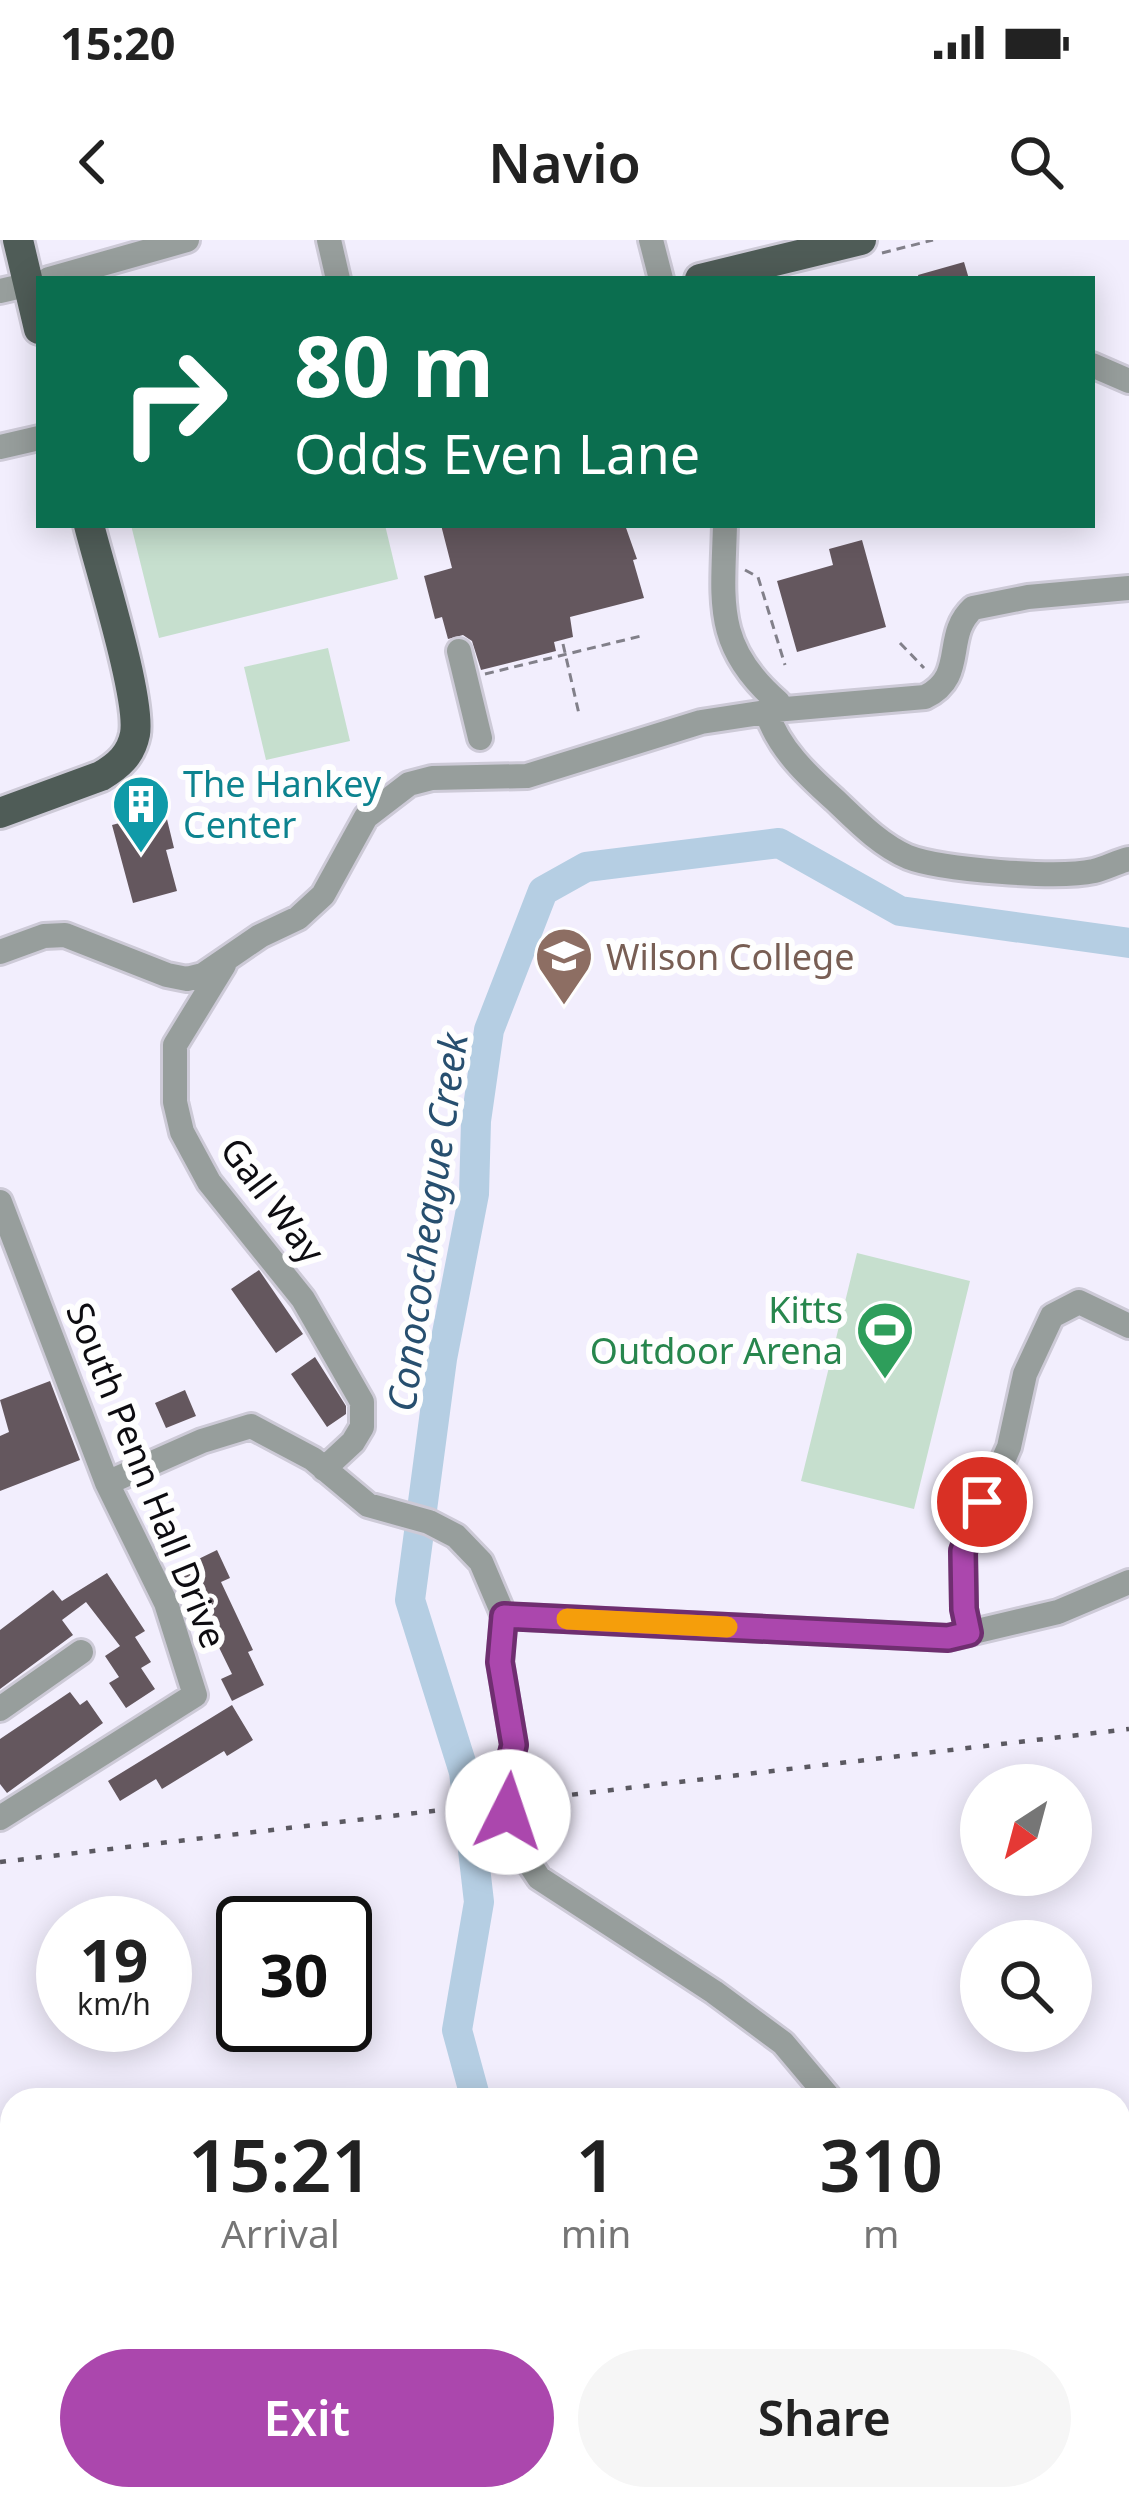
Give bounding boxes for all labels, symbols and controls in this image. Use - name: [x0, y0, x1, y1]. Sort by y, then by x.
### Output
- text: 15:20: [60, 12, 176, 73]
- text: Navio: [488, 125, 641, 199]
- icon: back: [60, 129, 126, 195]
- icon: search: [1003, 129, 1069, 195]
- text: 80 m: [294, 307, 494, 422]
- icon: right: [96, 324, 252, 480]
- text: Odds Even Lane: [294, 416, 700, 490]
- place label: The Hankey Center: [183, 759, 382, 849]
- building icon: The Hankey Center: [110, 773, 172, 855]
- school or university icon: Wilson College: [533, 925, 595, 1007]
- place label: Wilson College: [606, 932, 855, 981]
- water label: Conococheague Creek: [373, 1028, 479, 1415]
- street label: Gall Way: [210, 1127, 337, 1273]
- place label: Kitts Outdoor Arena: [590, 1285, 843, 1375]
- street label: South Penn Hall Drive: [55, 1295, 239, 1655]
- sports icon: Kitts Outdoor Arena: [854, 1299, 916, 1381]
- pin: [931, 1451, 1033, 1553]
- icon: arrive: [949, 1469, 1015, 1535]
- position arrow: [445, 1749, 571, 1875]
- north arrow: [960, 1764, 1092, 1896]
- map controls: [960, 1764, 1092, 2052]
- speed limit sign: 30: [216, 1896, 372, 2052]
- text: 19: [80, 1918, 148, 2000]
- button: search: [960, 1920, 1092, 2052]
- text: km/h: [77, 1983, 151, 2024]
- text: 15:21: [188, 2115, 373, 2213]
- text: 1: [575, 2115, 617, 2213]
- text: 310: [819, 2115, 943, 2213]
- text: Arrival: [221, 2206, 340, 2259]
- text: min: [561, 2206, 631, 2259]
- text: m: [863, 2206, 899, 2259]
- button: Exit: [60, 2349, 554, 2487]
- button: Share: [578, 2349, 1071, 2487]

